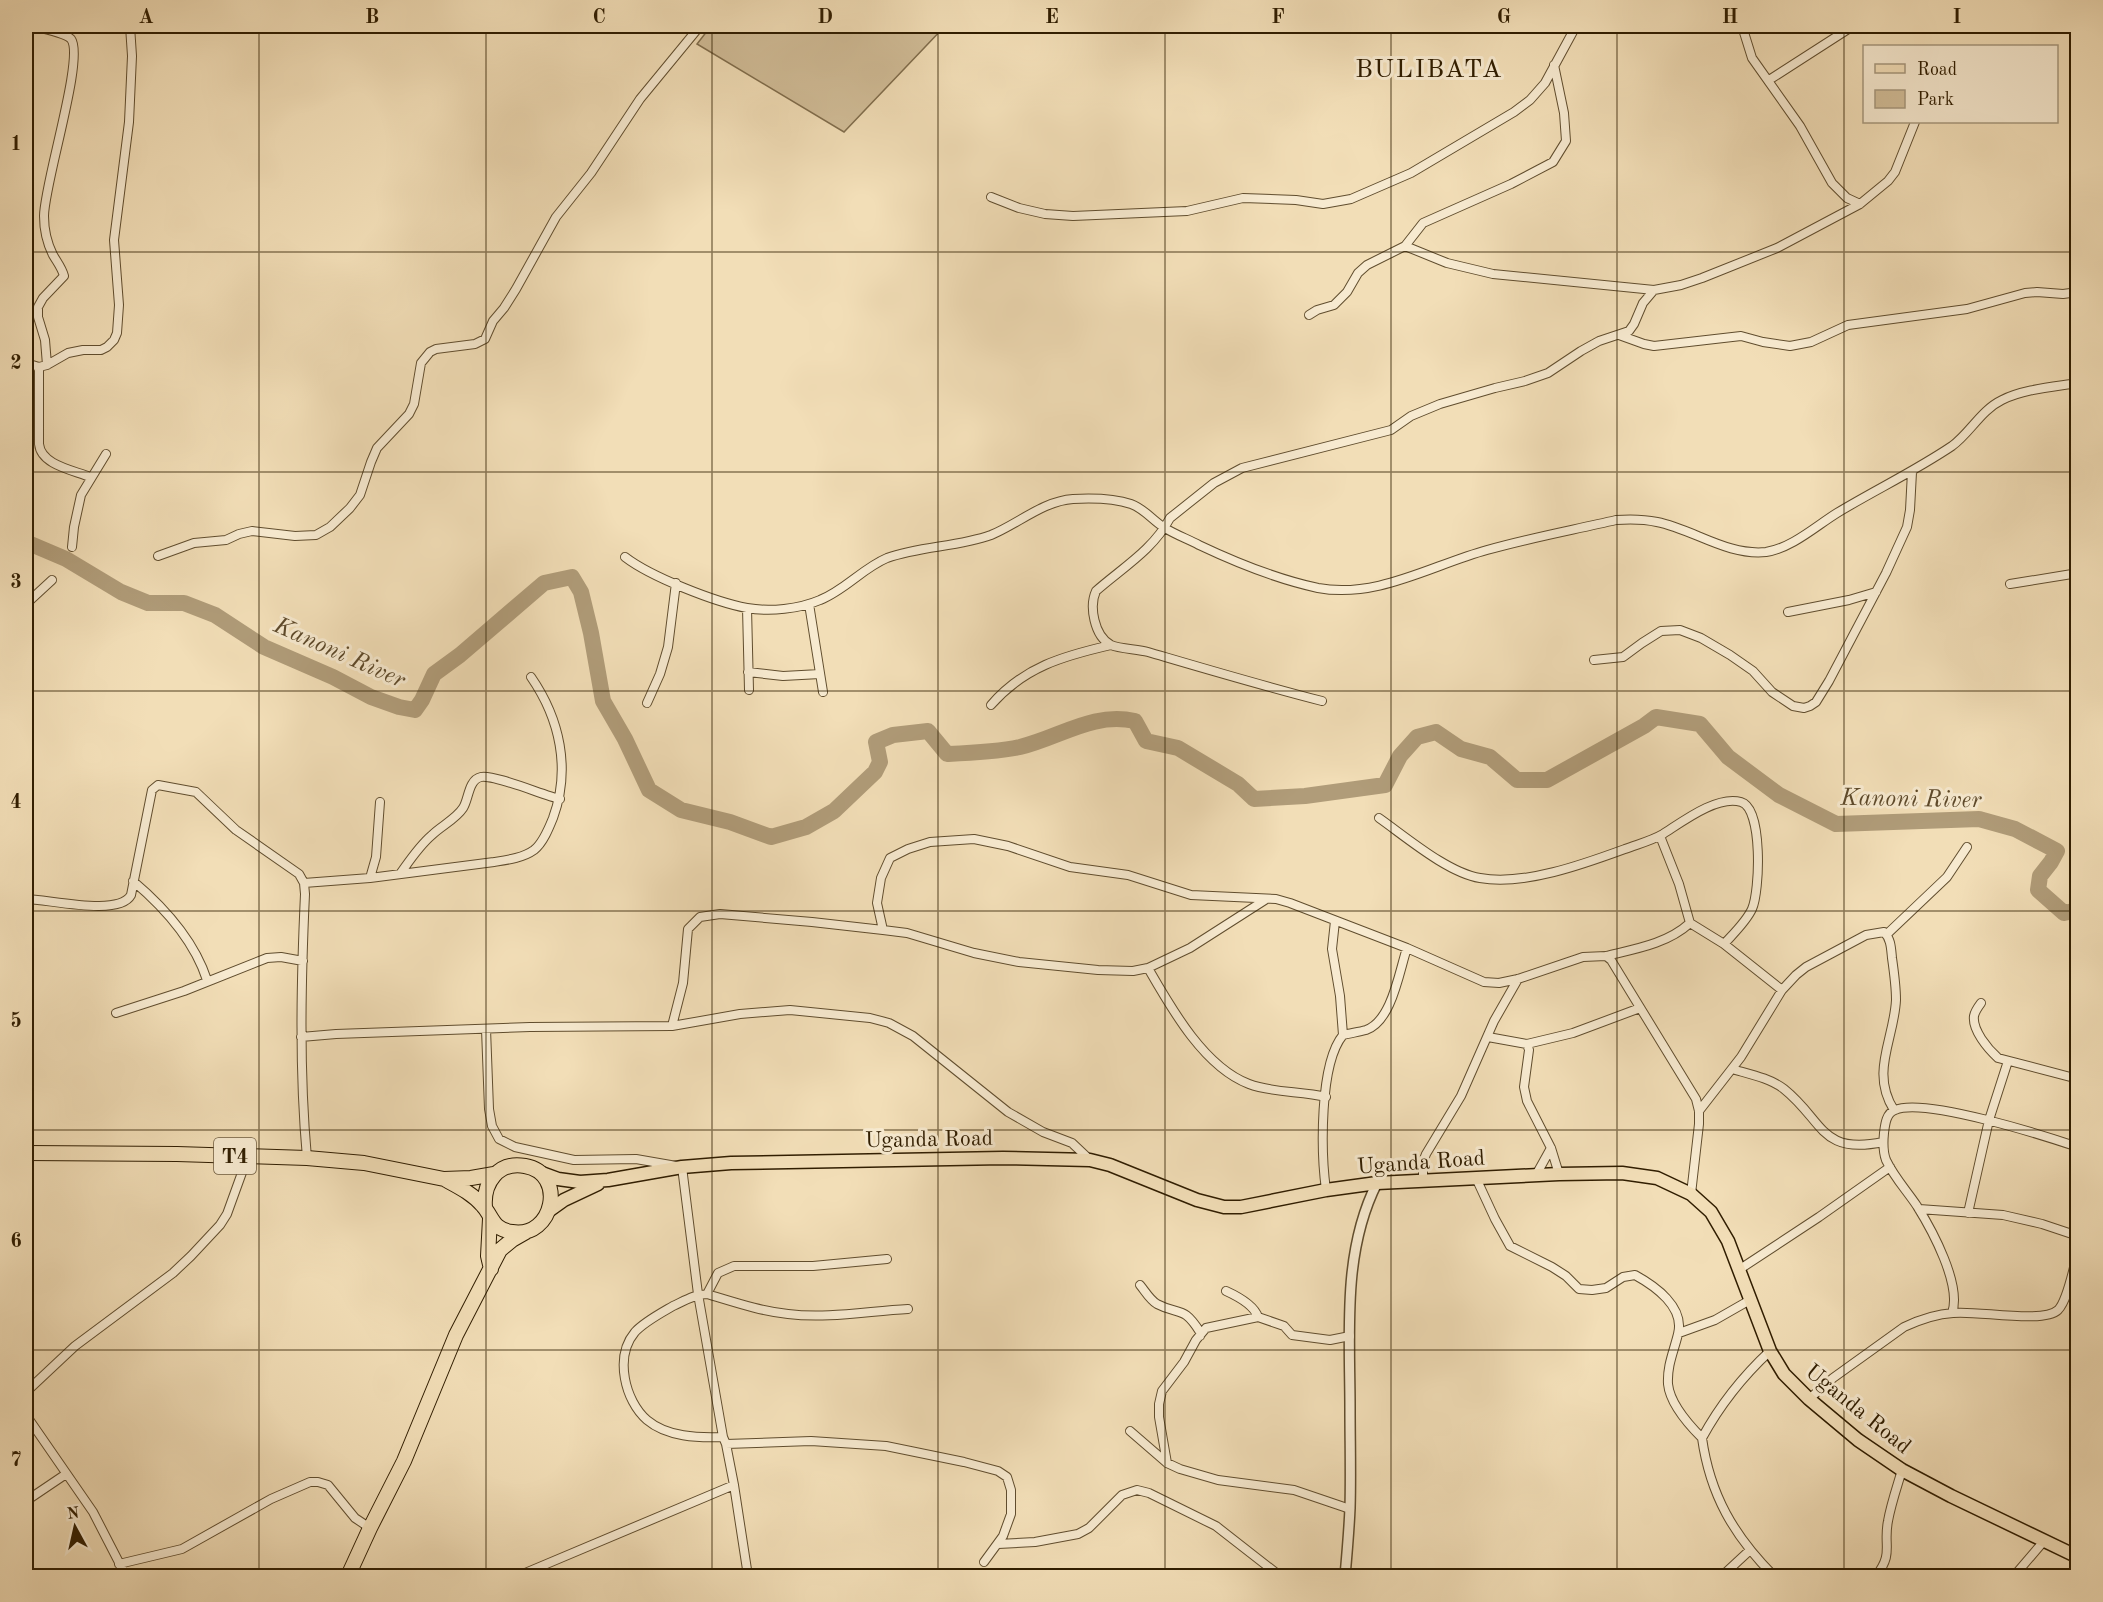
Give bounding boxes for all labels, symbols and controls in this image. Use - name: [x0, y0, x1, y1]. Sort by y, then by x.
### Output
- text: A: [138, 8, 154, 28]
- text: B: [365, 8, 379, 28]
- text: C: [592, 8, 606, 28]
- text: D: [817, 8, 833, 28]
- text: E: [1045, 8, 1059, 28]
- text: F: [1271, 8, 1285, 28]
- text: G: [1497, 8, 1511, 28]
- text: H: [1722, 8, 1738, 28]
- text: I: [1953, 8, 1961, 28]
- legend: [1863, 45, 2058, 123]
- district label: BULIBATA: [1355, 57, 1503, 83]
- text: Road: [1917, 61, 1957, 79]
- text: Park: [1917, 91, 1954, 109]
- text: 1: [10, 135, 22, 155]
- text: 2: [10, 354, 22, 374]
- text: 3: [10, 573, 22, 593]
- water label: Kanoni River: [269, 614, 409, 694]
- water label: Kanoni River: [1839, 787, 1982, 813]
- text: 4: [10, 793, 22, 813]
- text: 5: [10, 1011, 22, 1032]
- street label: Uganda Road: [865, 1128, 993, 1152]
- road number: T4: [214, 1138, 256, 1174]
- street label: Uganda Road: [1356, 1148, 1486, 1178]
- text: 6: [10, 1232, 22, 1252]
- street label: Uganda Road: [1801, 1361, 1915, 1458]
- text: 7: [10, 1451, 22, 1471]
- north arrow: [45, 1497, 105, 1557]
- text: N: [66, 1505, 81, 1523]

